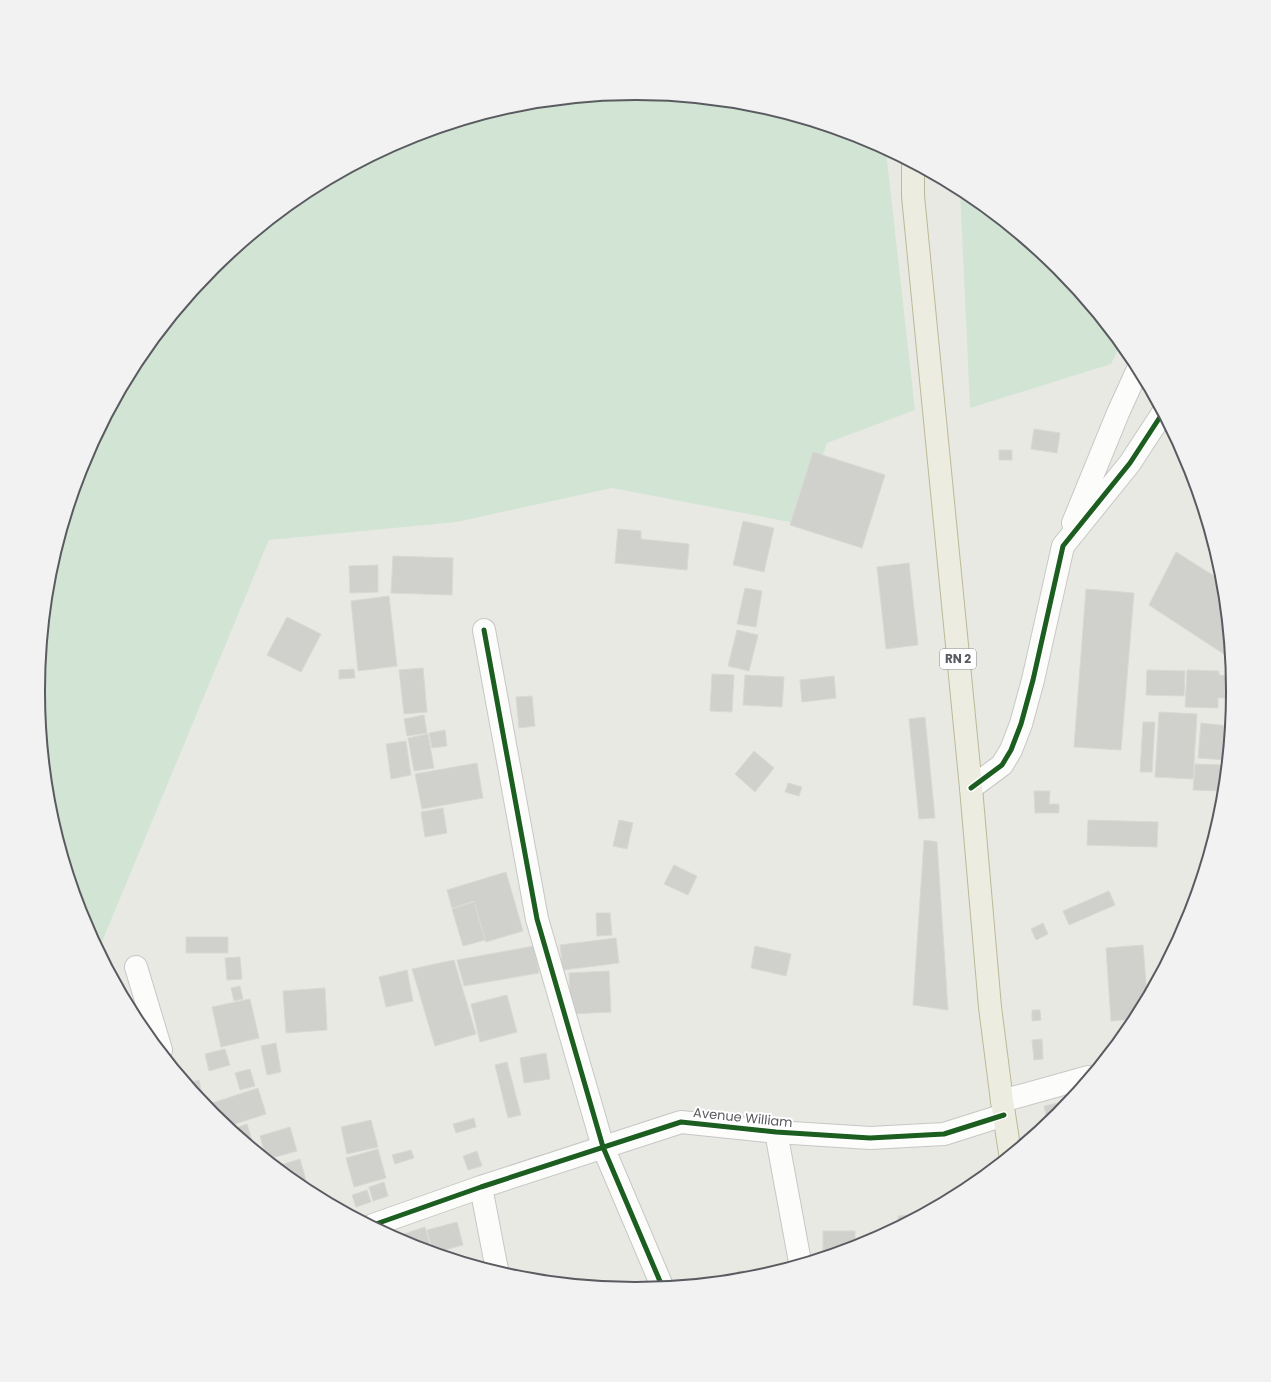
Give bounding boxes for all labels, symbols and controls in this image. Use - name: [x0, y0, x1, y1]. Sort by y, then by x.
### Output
- road number: RN 2: [940, 649, 976, 669]
- street label: Avenue William: [692, 1103, 794, 1132]

